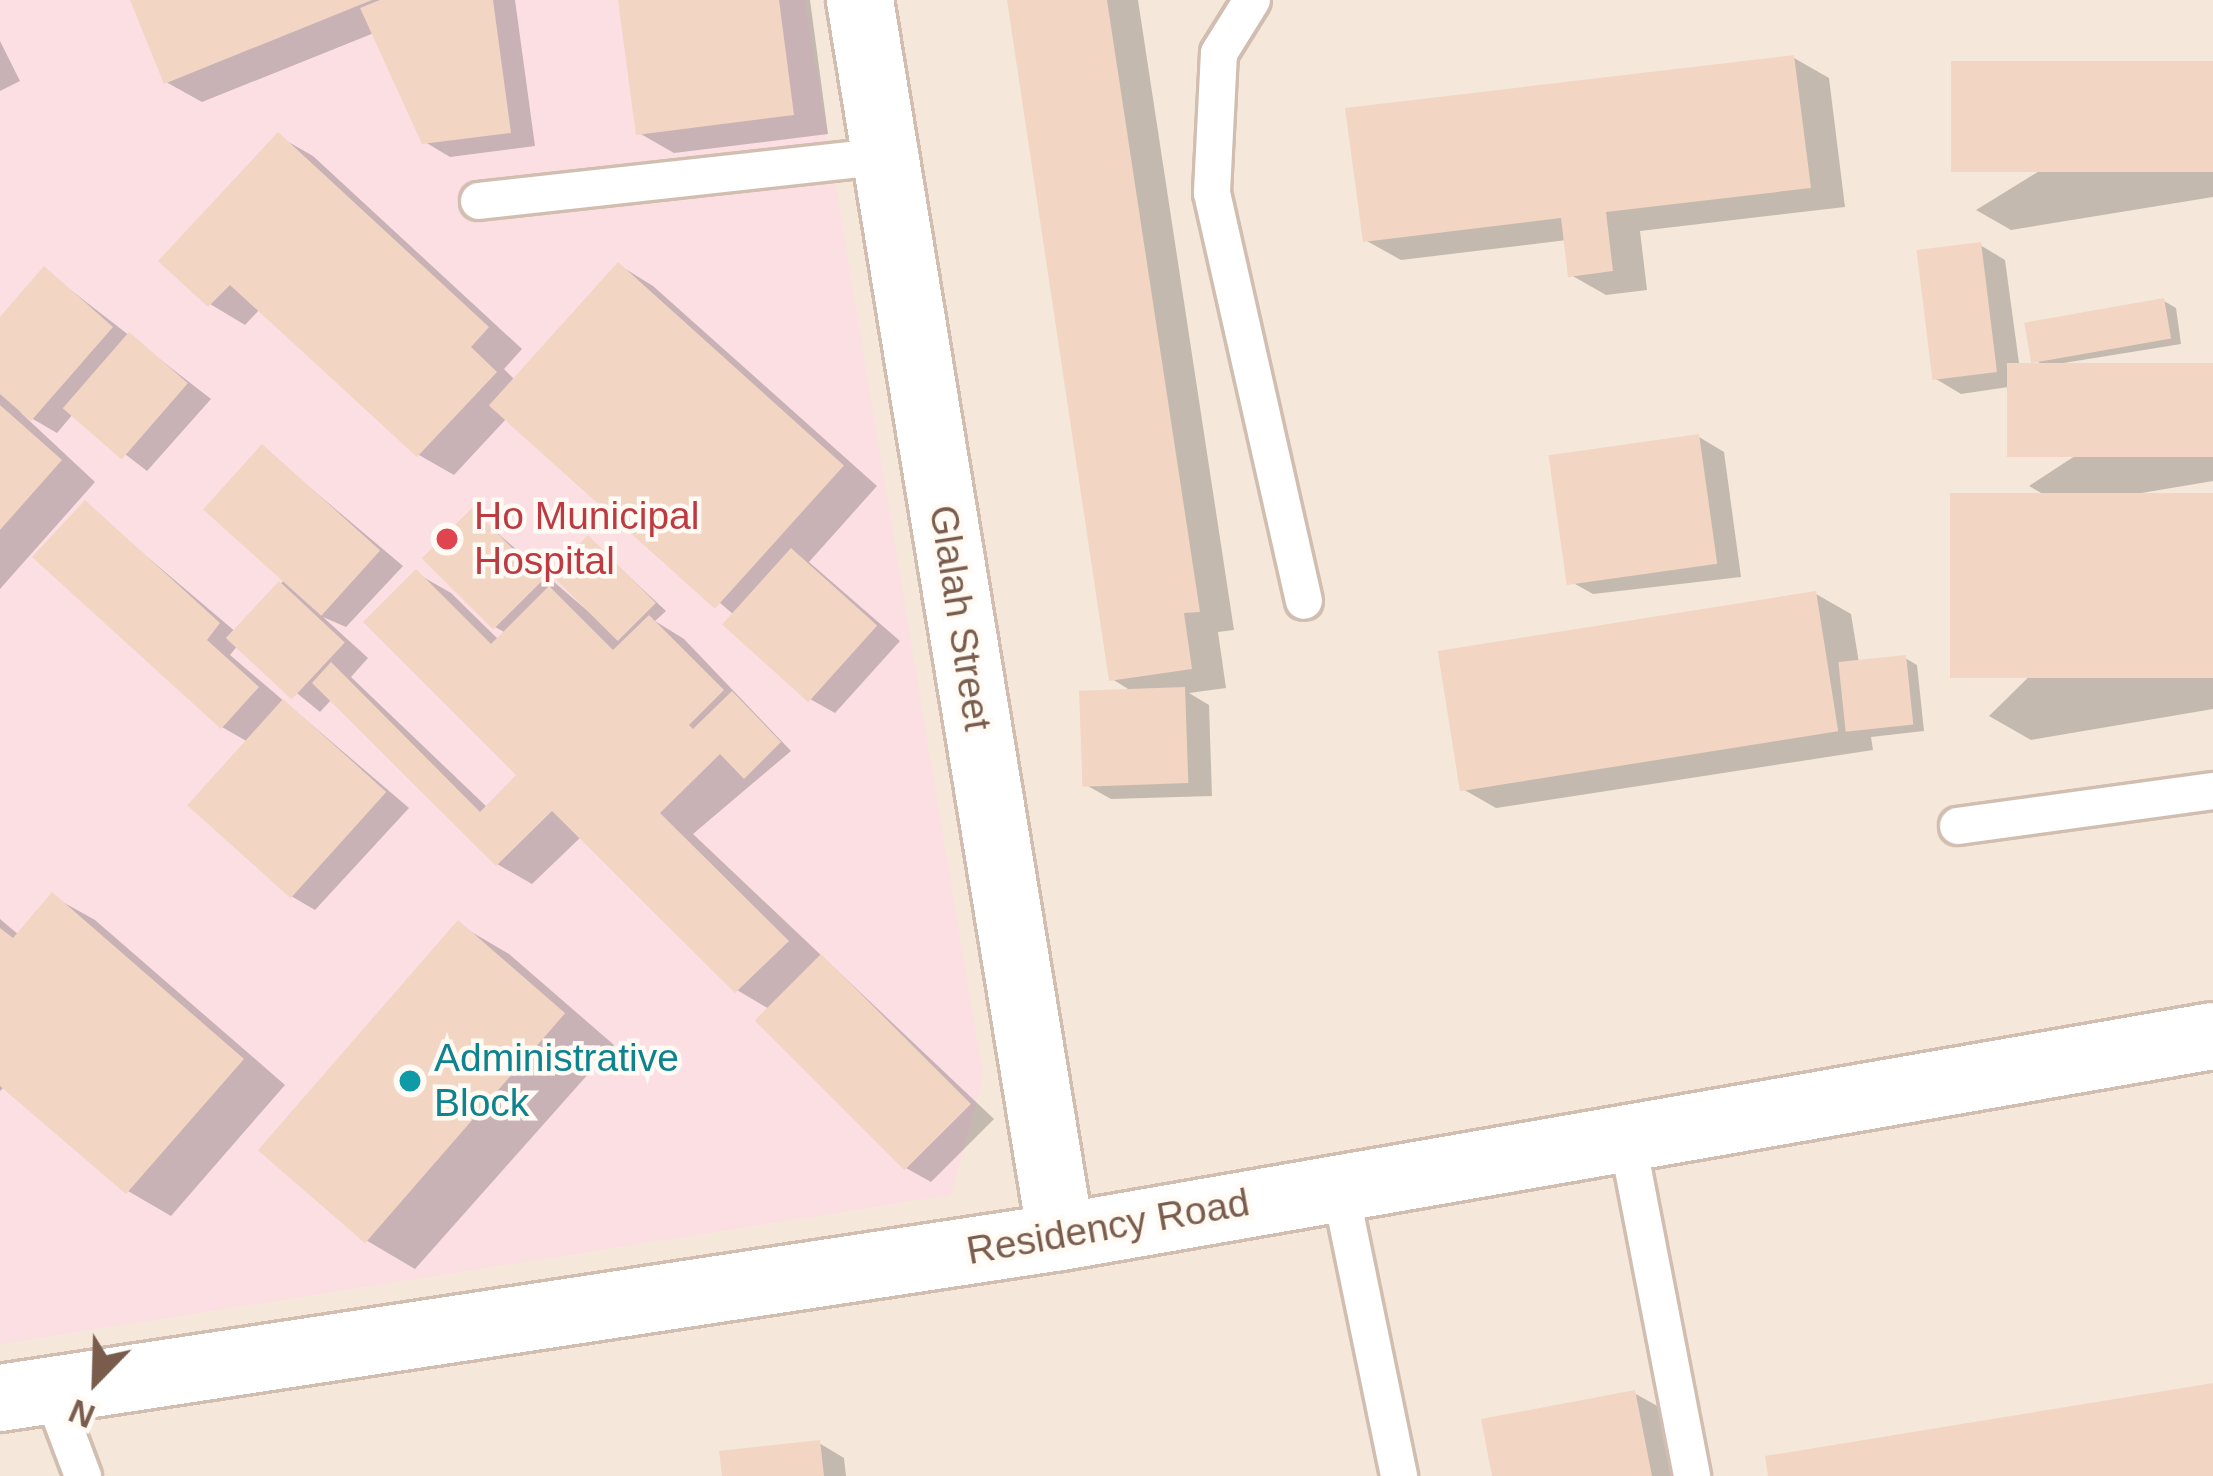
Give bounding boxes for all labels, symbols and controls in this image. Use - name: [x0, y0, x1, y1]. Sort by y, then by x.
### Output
- place label: Ho Municipal Hospital: [474, 494, 699, 585]
- street label: Glalah Street: [919, 502, 1001, 734]
- marker: Ho Municipal Hospital: [431, 523, 463, 555]
- place label: Administrative Block: [434, 1036, 679, 1127]
- marker: Administrative Block: [397, 1068, 423, 1094]
- street label: Residency Road: [963, 1179, 1253, 1275]
- north arrow: [36, 1320, 156, 1440]
- text: N: [64, 1392, 100, 1435]

